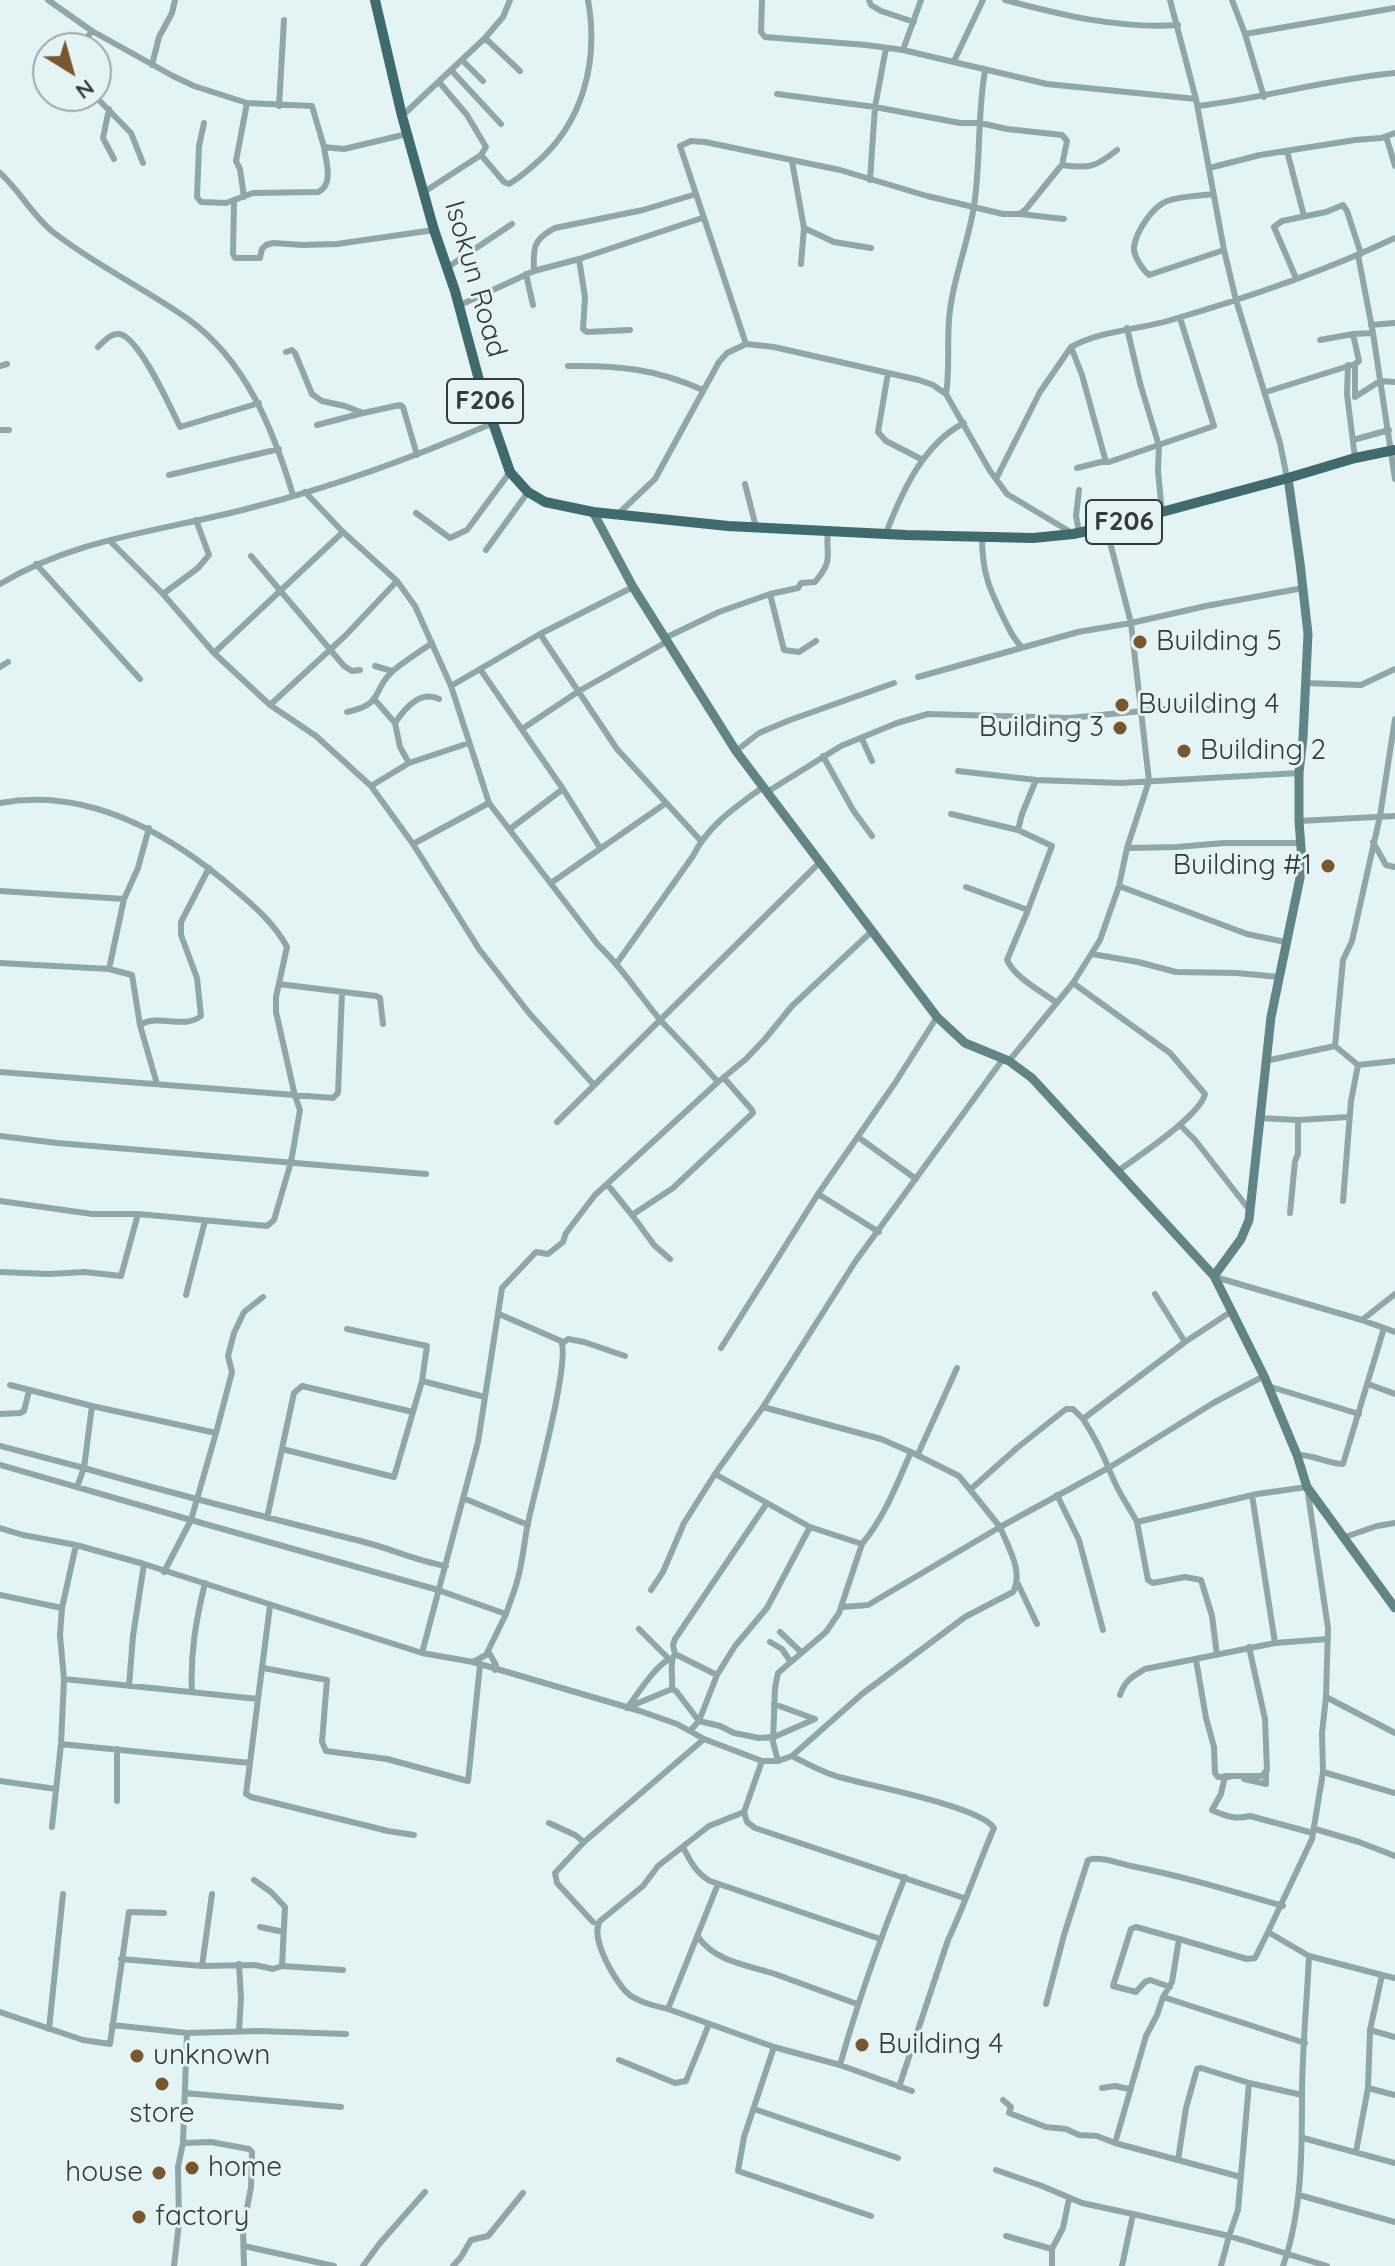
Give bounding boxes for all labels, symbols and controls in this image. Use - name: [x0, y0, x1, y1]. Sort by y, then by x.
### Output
- north arrow: [32, 32, 112, 112]
- text: N: [70, 74, 100, 106]
- street label: Isokun Road: [437, 197, 513, 361]
- road number: F206: [447, 379, 523, 423]
- road number: F206: [1086, 500, 1162, 544]
- place label: Building 5: [1156, 625, 1282, 659]
- marker: Building 5: [1131, 633, 1149, 651]
- place label: Buuilding 4: [1138, 688, 1279, 722]
- marker: Buuilding 4: [1113, 696, 1131, 714]
- place label: Building 3: [979, 711, 1104, 745]
- marker: Building 3: [1111, 719, 1129, 737]
- place label: Building 2: [1200, 734, 1326, 768]
- marker: Building 2: [1175, 742, 1193, 760]
- place label: Building #1: [1173, 849, 1312, 883]
- marker: Building #1: [1319, 857, 1337, 875]
- place label: Building 4: [878, 2028, 1003, 2062]
- marker: Building 4: [853, 2036, 871, 2054]
- place label: unknown: [153, 2039, 270, 2073]
- marker: unknown: [128, 2047, 146, 2065]
- marker: store: [153, 2075, 171, 2093]
- place label: store: [129, 2097, 195, 2131]
- place label: home: [208, 2151, 282, 2185]
- place label: house: [65, 2156, 143, 2190]
- marker: home: [183, 2159, 201, 2177]
- marker: house: [150, 2164, 168, 2182]
- place label: factory: [155, 2200, 249, 2234]
- marker: factory: [130, 2208, 148, 2226]

